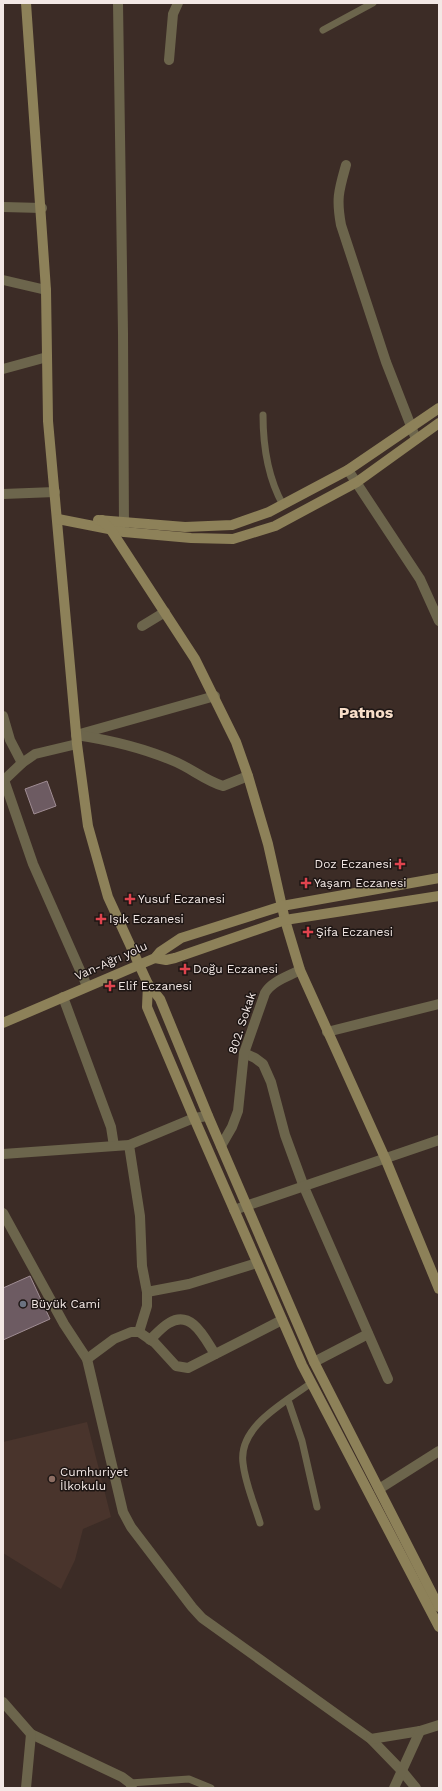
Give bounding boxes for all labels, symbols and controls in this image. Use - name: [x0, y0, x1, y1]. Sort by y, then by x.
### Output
- district label: Patnos: [339, 703, 394, 722]
- place label: Doz Eczanesi: [315, 857, 392, 871]
- marker: Doz Eczanesi: [395, 859, 405, 869]
- place label: Yaşam Eczanesi: [314, 876, 406, 890]
- marker: Yaşam Eczanesi: [301, 878, 311, 888]
- place label: Yusuf Eczanesi: [138, 892, 225, 906]
- marker: Yusuf Eczanesi: [125, 894, 135, 904]
- place label: Işık Eczanesi: [109, 912, 184, 926]
- marker: Işık Eczanesi: [96, 914, 106, 924]
- place label: Şifa Eczanesi: [316, 925, 393, 939]
- marker: Şifa Eczanesi: [303, 927, 313, 937]
- street label: Van-Ağrı yolu: [73, 939, 149, 983]
- place label: Doğu Eczanesi: [193, 962, 278, 976]
- marker: Doğu Eczanesi: [180, 964, 190, 974]
- place label: Elif Eczanesi: [118, 979, 192, 993]
- marker: Elif Eczanesi: [105, 981, 115, 991]
- street label: 802. Sokak: [225, 990, 259, 1056]
- place label: Büyük Cami: [31, 1297, 100, 1311]
- marker: Büyük Cami: [18, 1299, 28, 1309]
- place label: Cumhuriyet İlkokulu: [60, 1465, 128, 1493]
- marker: Cumhuriyet İlkokulu: [47, 1474, 57, 1484]

